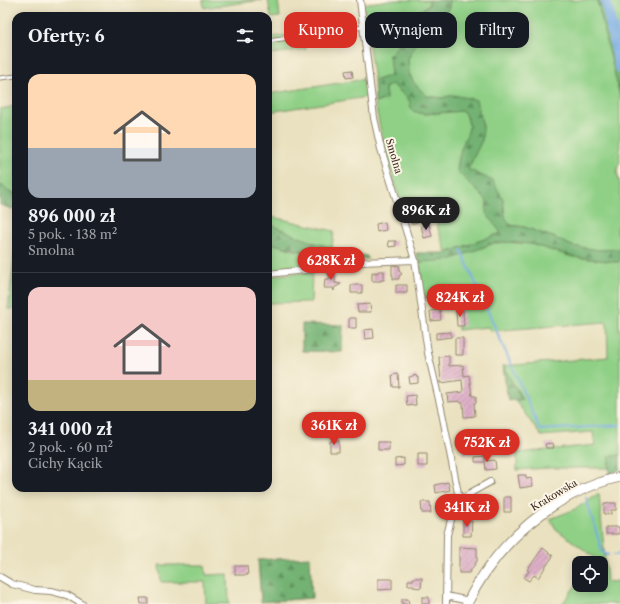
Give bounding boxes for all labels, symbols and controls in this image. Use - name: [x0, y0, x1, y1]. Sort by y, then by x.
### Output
- chip: Kupno: [284, 12, 357, 48]
- chip: Wynajem: [365, 12, 457, 48]
- chip: Filtry: [465, 12, 529, 48]
- icon: filters: [234, 25, 256, 47]
- text: Oferty: 6: [28, 26, 105, 46]
- icon: home: [106, 100, 178, 172]
- street label: Smolna: [383, 137, 405, 176]
- pin: 896K zł: [389, 197, 463, 231]
- text: 896K zł: [402, 202, 450, 218]
- text: 896 000 zł: [28, 206, 115, 226]
- text: 5 pok. · 138 m²: [28, 226, 117, 242]
- text: Smolna: [28, 242, 75, 258]
- pin: 628K zł: [294, 247, 368, 281]
- text: 628K zł: [307, 252, 355, 268]
- pin: 824K zł: [423, 284, 497, 318]
- text: 824K zł: [436, 289, 484, 305]
- icon: home: [106, 313, 178, 385]
- pin: 361K zł: [297, 412, 371, 446]
- text: 361K zł: [311, 417, 357, 433]
- text: 341 000 zł: [28, 419, 112, 439]
- pin: 752K zł: [450, 429, 524, 463]
- text: 752K zł: [464, 434, 510, 450]
- text: 2 pok. · 60 m²: [28, 439, 113, 455]
- text: Cichy Kącik: [28, 455, 102, 471]
- street label: Krakowska: [528, 476, 580, 514]
- pin: 341K zł: [430, 494, 504, 528]
- text: 341K zł: [444, 499, 490, 515]
- map controls: [572, 556, 608, 592]
- button: locate: [572, 556, 608, 592]

